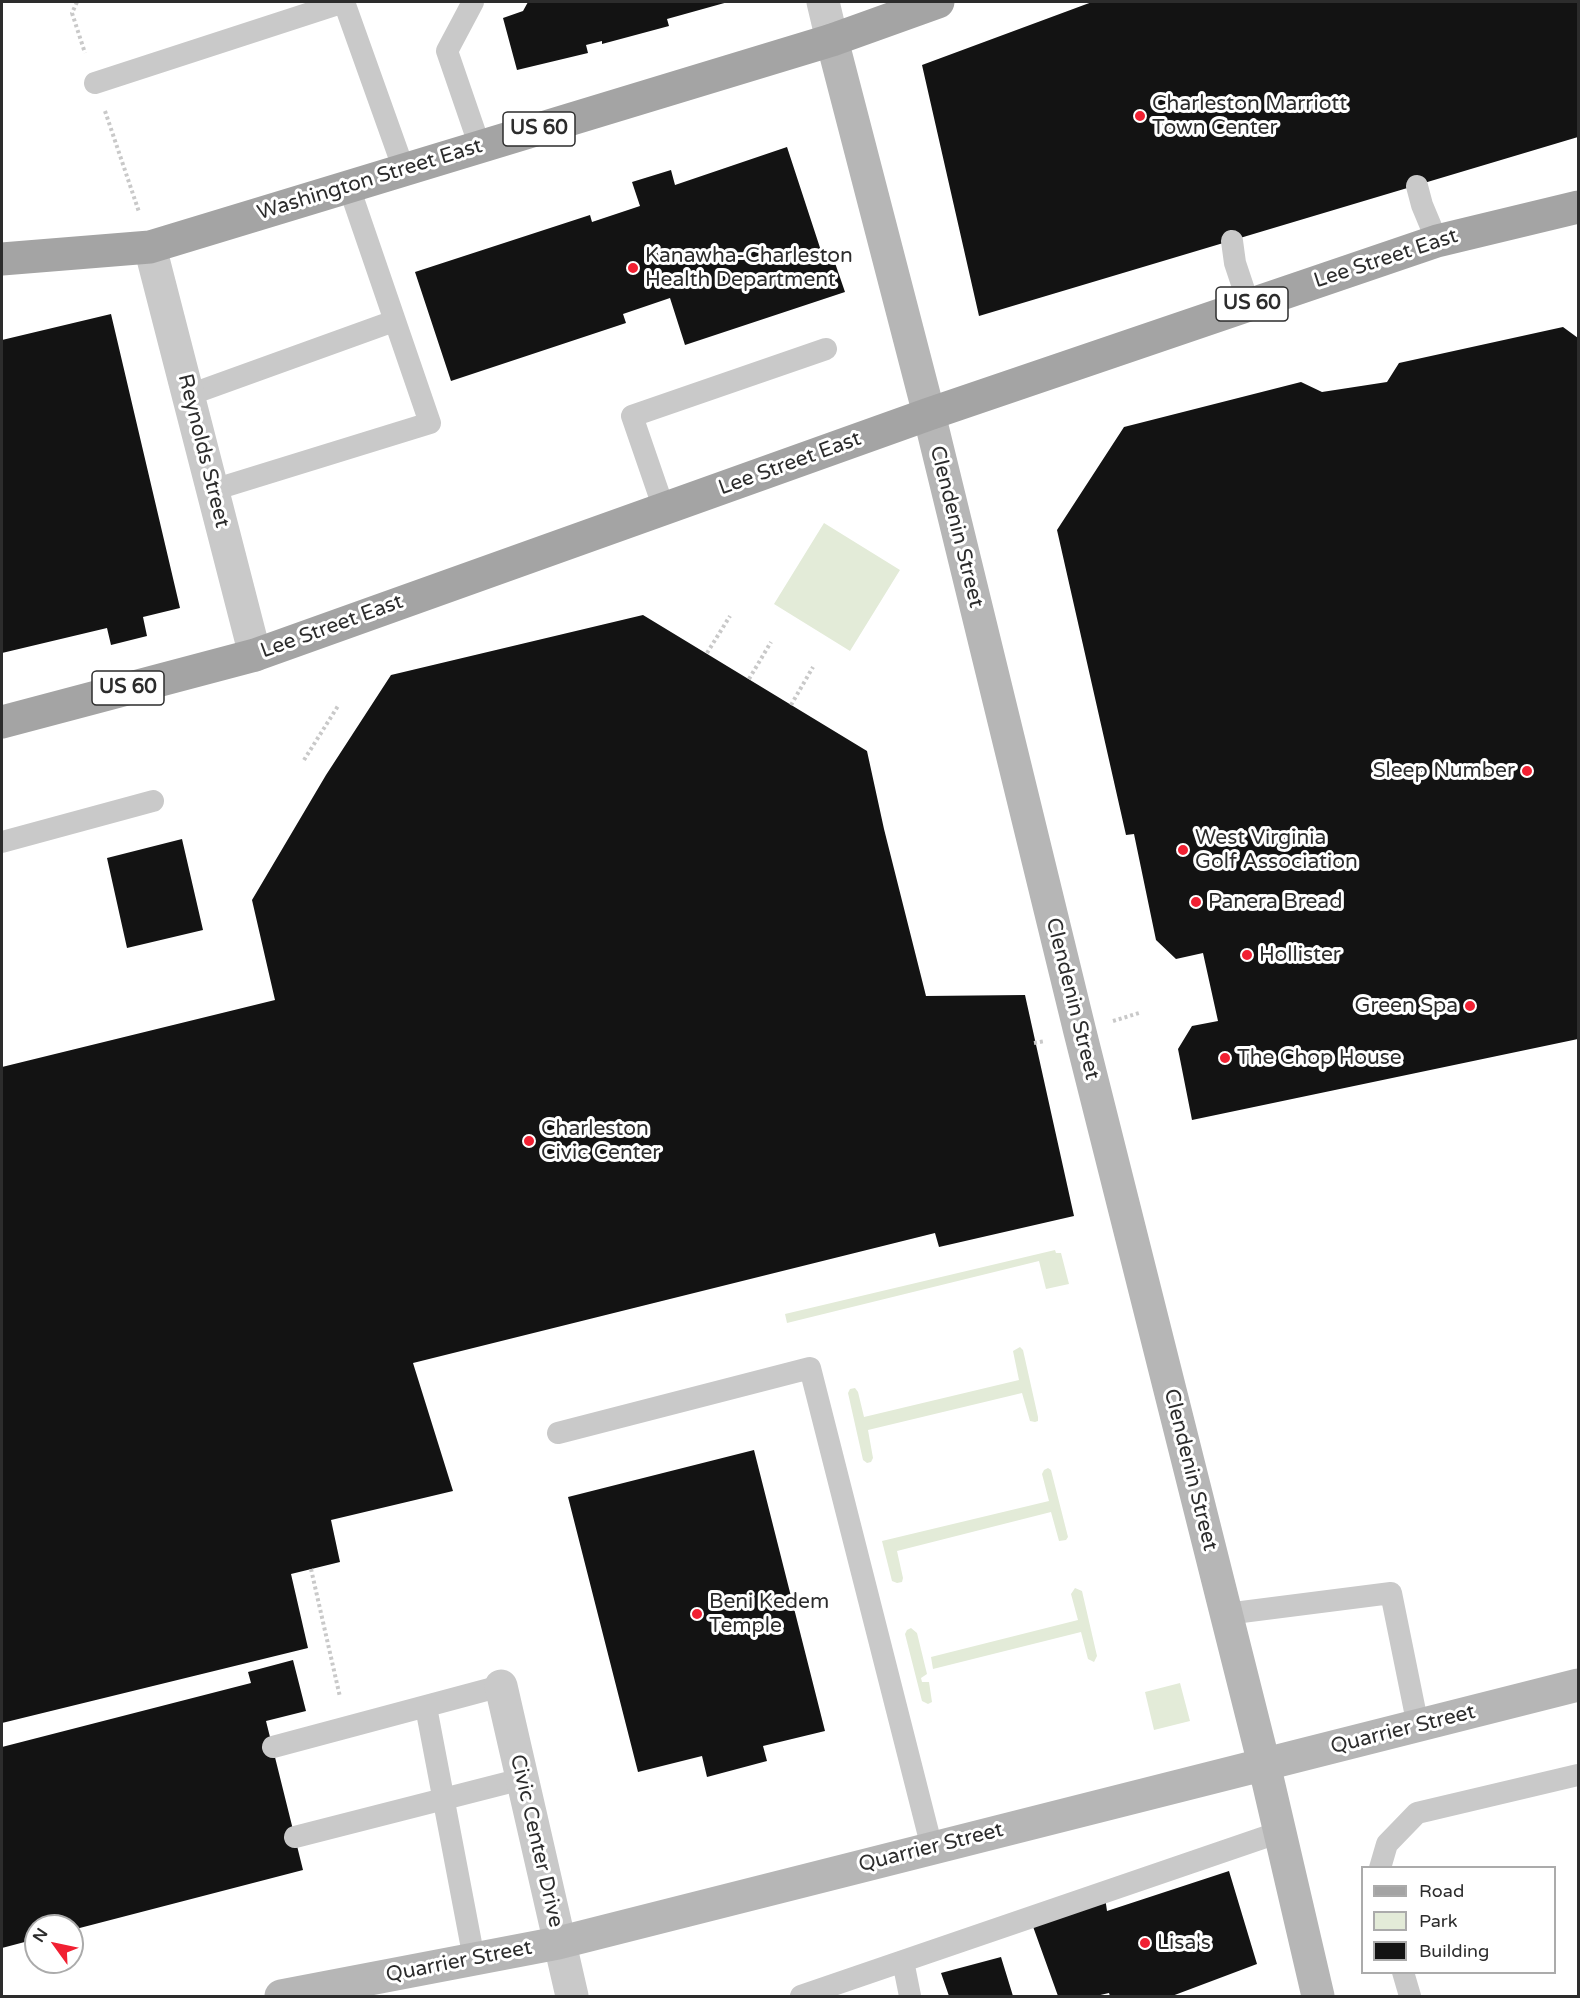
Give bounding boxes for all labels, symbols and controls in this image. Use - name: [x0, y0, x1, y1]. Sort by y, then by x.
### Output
- place label: Charleston Marriott Town Center: [1152, 91, 1347, 141]
- marker: Charleston Marriott Town Center: [1133, 109, 1147, 123]
- road number: US 60: [503, 112, 575, 146]
- street label: Washington Street East: [255, 134, 485, 226]
- street label: Lee Street East: [1311, 224, 1461, 294]
- place label: Kanawha-Charleston Health Department: [645, 243, 853, 293]
- marker: Kanawha-Charleston Health Department: [626, 261, 640, 275]
- road number: US 60: [1216, 287, 1288, 321]
- street label: Reynolds Street: [172, 371, 234, 531]
- street label: Lee Street East: [715, 427, 865, 501]
- street label: Clendenin Street: [924, 443, 988, 611]
- street label: Lee Street East: [257, 590, 407, 664]
- road number: US 60: [92, 671, 164, 705]
- place label: Sleep Number: [1373, 758, 1515, 784]
- marker: Sleep Number: [1520, 764, 1534, 778]
- place label: West Virginia Golf Association: [1195, 825, 1358, 875]
- marker: West Virginia Golf Association: [1176, 843, 1190, 857]
- place label: Panera Bread: [1208, 889, 1342, 915]
- marker: Panera Bread: [1189, 895, 1203, 909]
- street label: Clendenin Street: [1040, 915, 1104, 1083]
- place label: Hollister: [1259, 942, 1341, 968]
- marker: Hollister: [1240, 948, 1254, 962]
- place label: Green Spa: [1355, 993, 1458, 1019]
- marker: Green Spa: [1463, 999, 1477, 1013]
- place label: The Chop House: [1237, 1045, 1402, 1071]
- marker: The Chop House: [1218, 1051, 1232, 1065]
- place label: Charleston Civic Center: [541, 1116, 660, 1166]
- marker: Charleston Civic Center: [522, 1134, 536, 1148]
- street label: Clendenin Street: [1158, 1386, 1222, 1554]
- place label: Beni Kedem Temple: [709, 1589, 829, 1639]
- marker: Beni Kedem Temple: [690, 1607, 704, 1621]
- street label: Quarrier Street: [1328, 1700, 1478, 1760]
- street label: Civic Center Drive: [504, 1752, 568, 1930]
- street label: Quarrier Street: [856, 1818, 1006, 1878]
- legend: [1361, 1866, 1556, 1974]
- text: Road: [1419, 1880, 1464, 1902]
- text: Park: [1419, 1910, 1457, 1932]
- north arrow: [24, 1914, 84, 1974]
- text: N: [29, 1924, 52, 1946]
- place label: Lisa's: [1157, 1930, 1211, 1956]
- street label: Quarrier Street: [384, 1935, 534, 1989]
- marker: Lisa's: [1138, 1936, 1152, 1950]
- text: Building: [1419, 1940, 1489, 1962]

